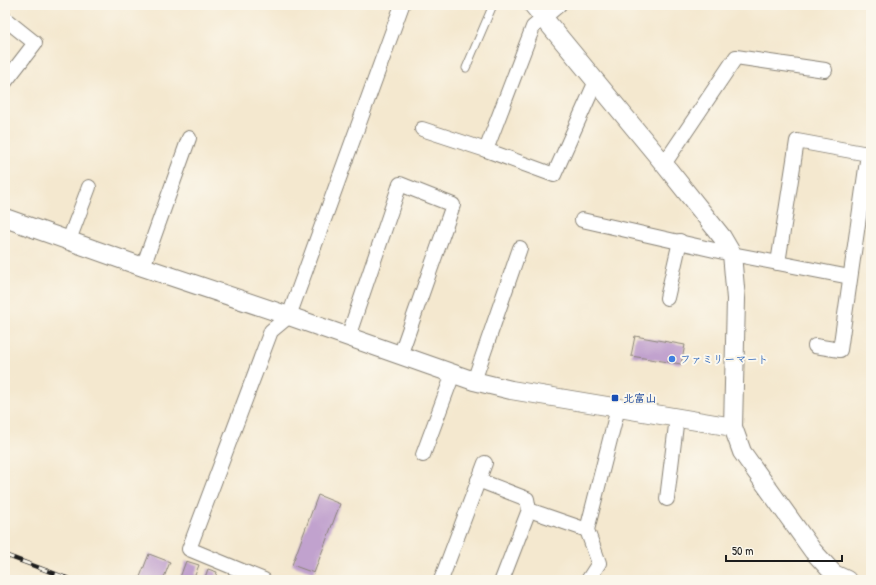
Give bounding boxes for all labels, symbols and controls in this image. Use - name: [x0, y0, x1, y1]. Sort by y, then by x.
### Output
- place label: ファミリーマート: [680, 352, 768, 366]
- marker: ファミリーマート: [667, 354, 677, 364]
- place label: 北富山: [623, 391, 656, 405]
- marker: 北富山: [610, 393, 620, 403]
- scale bar: [726, 537, 842, 563]
- text: 50 m: [732, 542, 753, 559]

